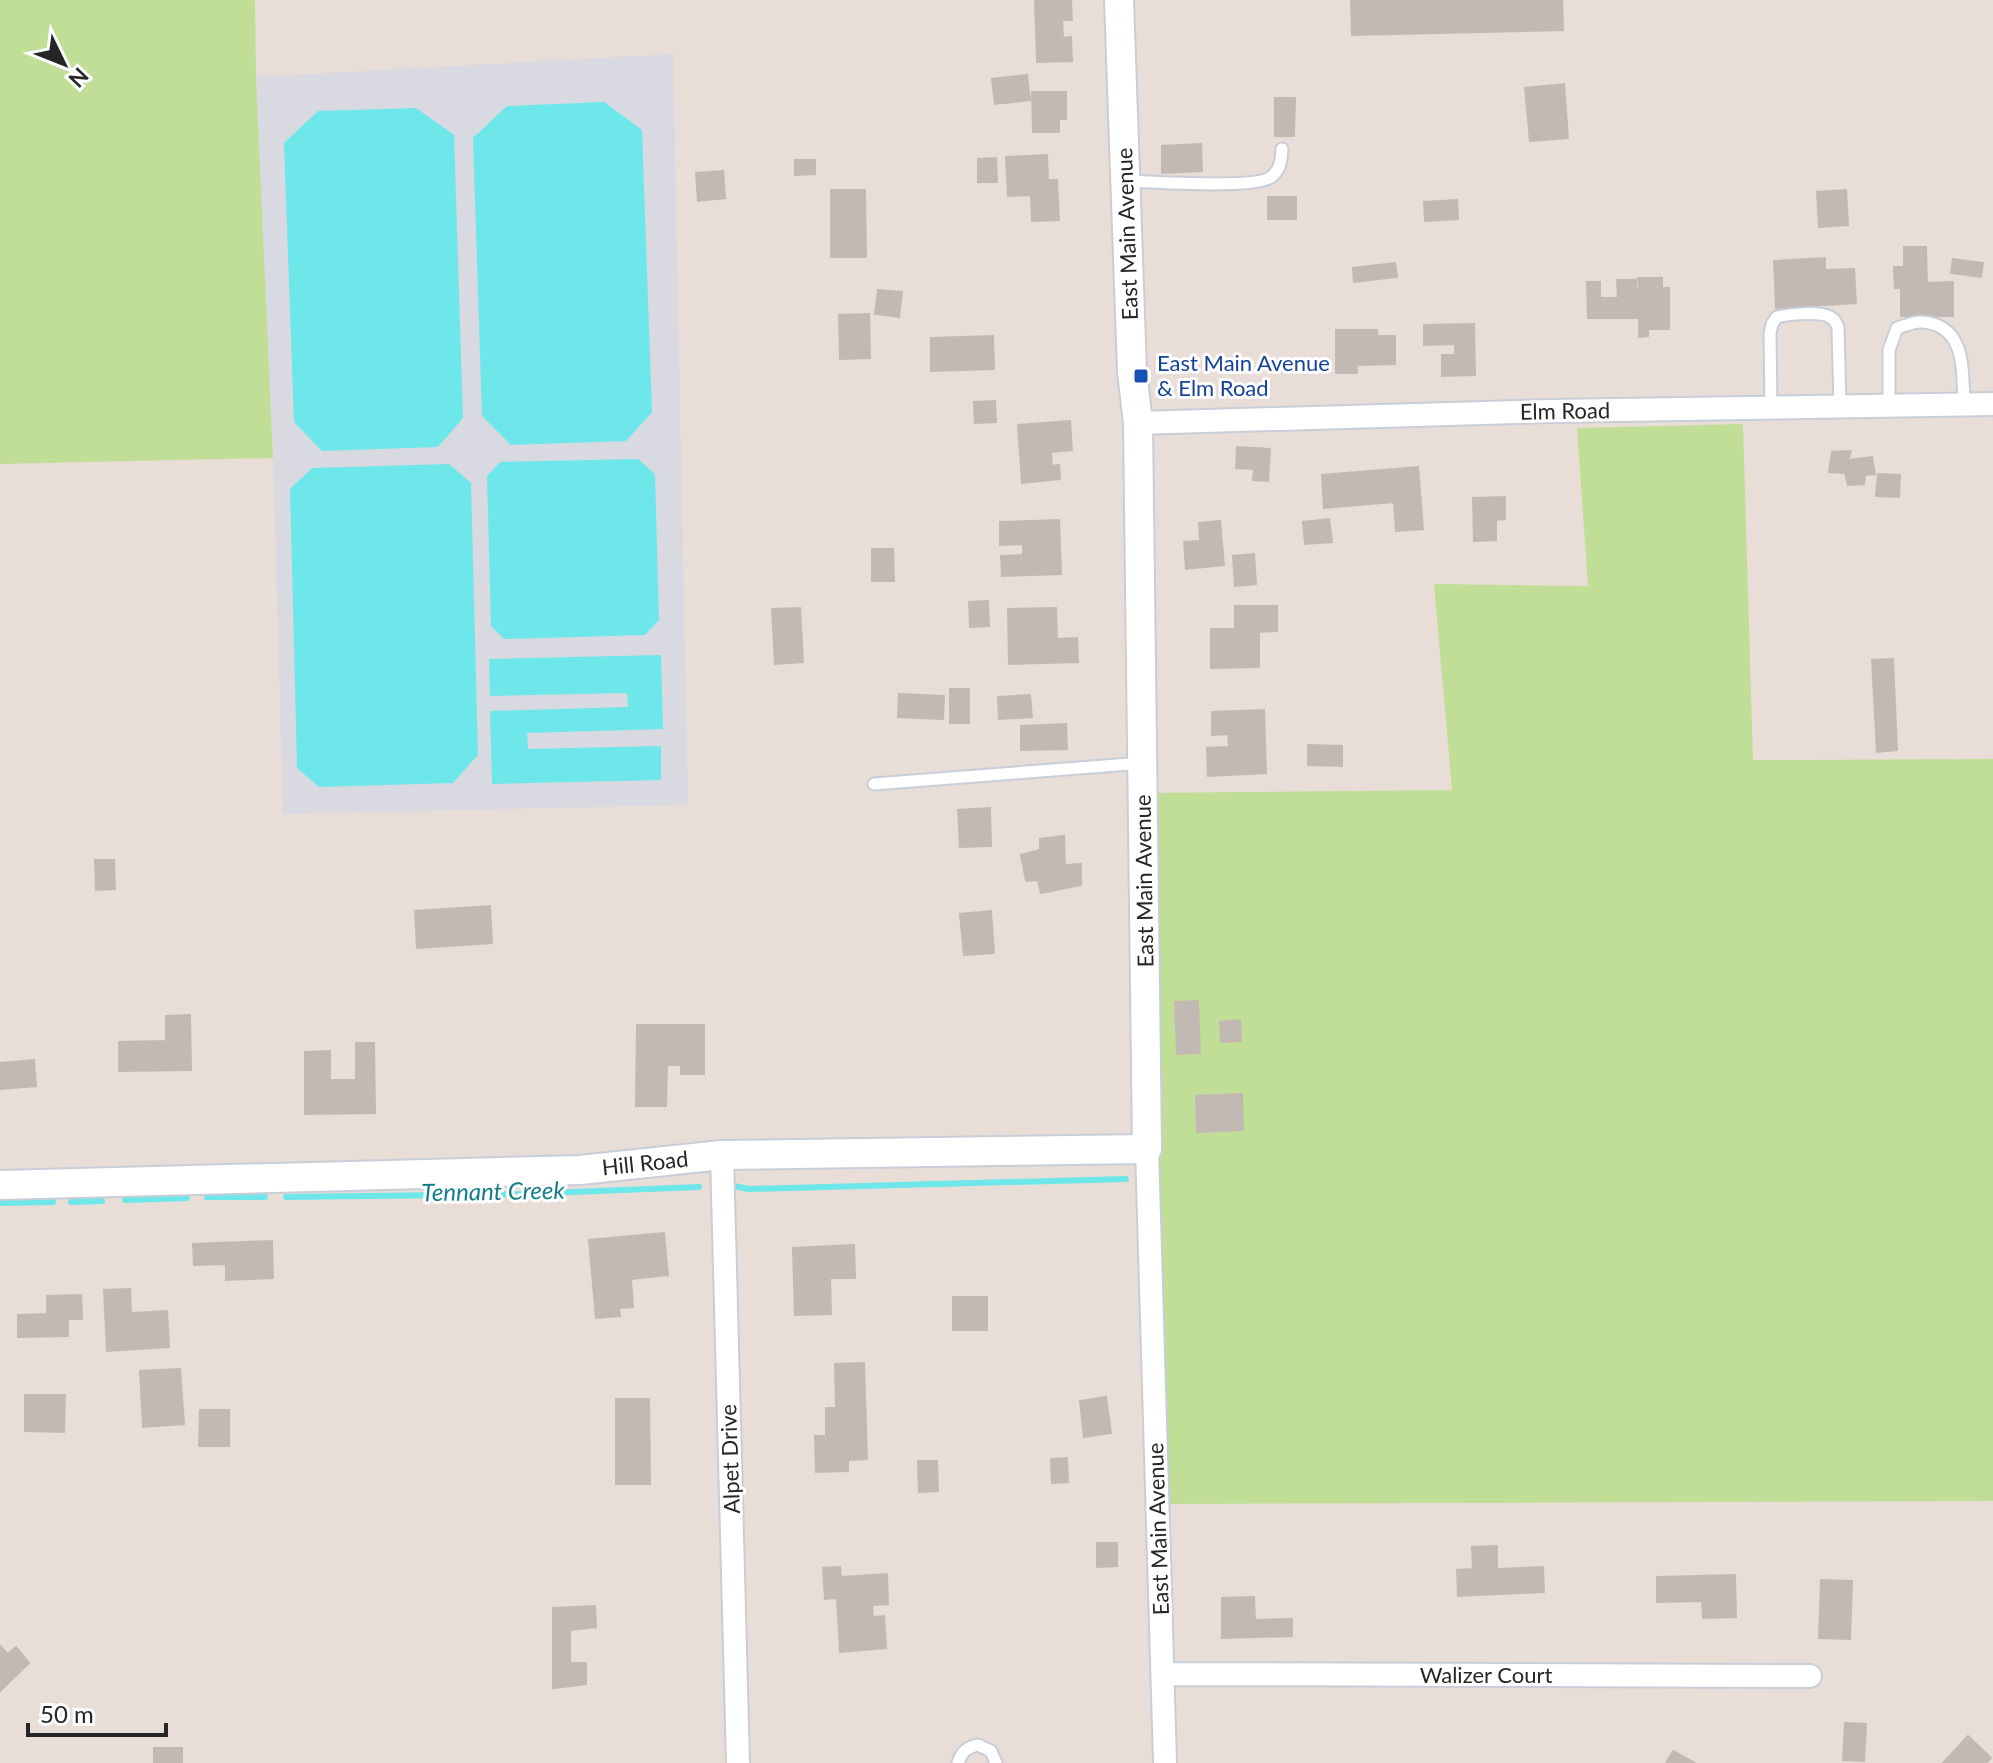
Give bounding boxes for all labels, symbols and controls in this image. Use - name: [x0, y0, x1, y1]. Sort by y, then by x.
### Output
- north arrow: [24, 24, 104, 104]
- text: N: [63, 63, 95, 93]
- street label: East Main Avenue: [1110, 147, 1143, 321]
- place label: East Main Avenue & Elm Road: [1157, 349, 1330, 401]
- marker: East Main Avenue & Elm Road: [1132, 367, 1150, 385]
- street label: Elm Road: [1520, 396, 1610, 425]
- street label: East Main Avenue: [1128, 794, 1159, 968]
- street label: Hill Road: [600, 1145, 689, 1180]
- water label: Tennant Creek: [421, 1175, 565, 1206]
- street label: Alpet Drive: [714, 1404, 745, 1514]
- street label: East Main Avenue: [1141, 1442, 1174, 1616]
- street label: Walizer Court: [1420, 1661, 1552, 1688]
- scale bar: [28, 1687, 166, 1737]
- text: 50 m: [40, 1699, 94, 1728]

